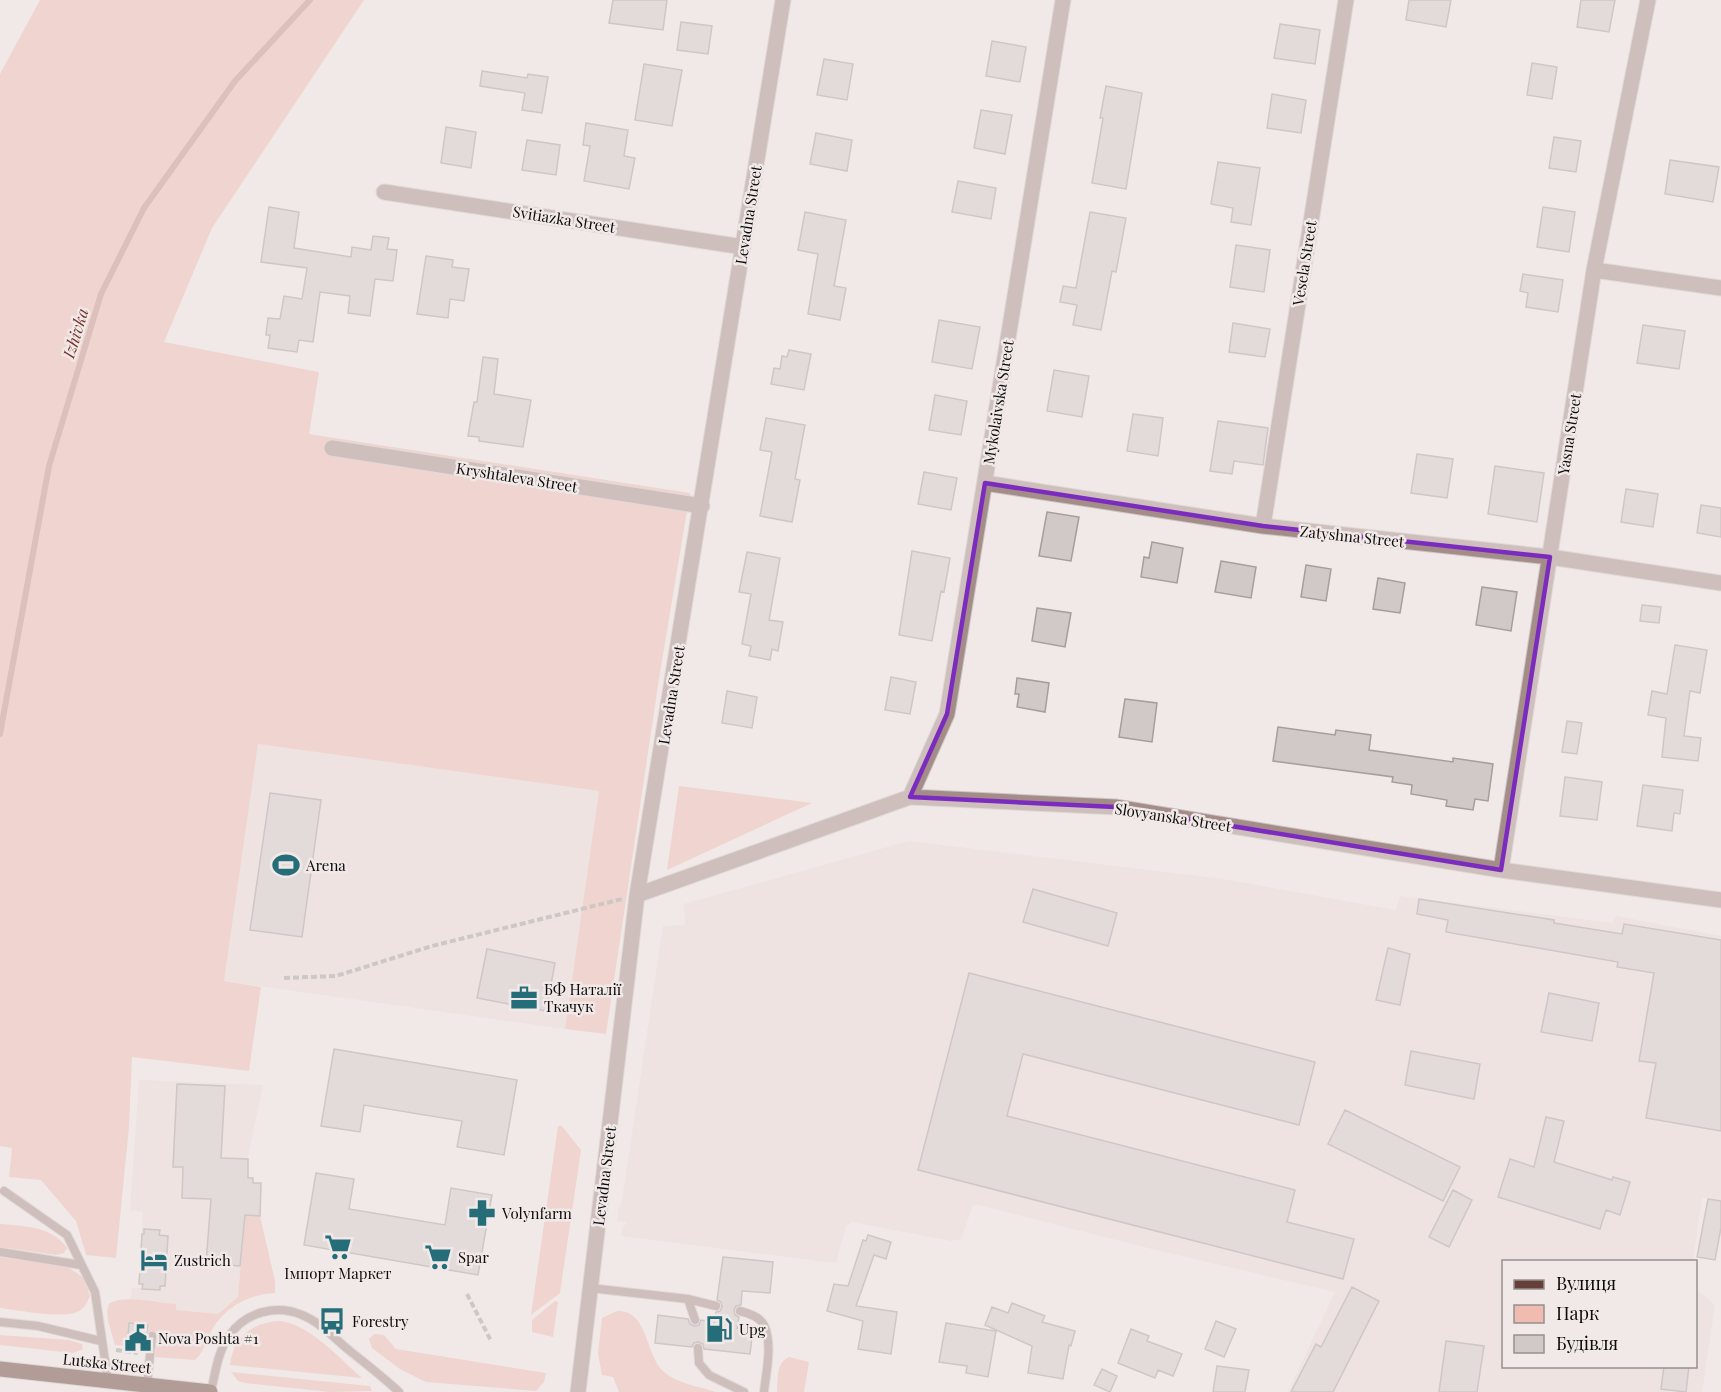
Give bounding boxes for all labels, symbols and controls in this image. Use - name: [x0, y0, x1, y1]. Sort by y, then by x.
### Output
- street label: Levadna Street: [730, 163, 766, 266]
- street label: Svitiazka Street: [511, 201, 617, 237]
- street label: Vesela Street: [1287, 218, 1321, 308]
- water label: Izhivka: [57, 306, 92, 361]
- street label: Mykolaivska Street: [978, 338, 1018, 466]
- street label: Yasna Street: [1553, 391, 1585, 477]
- street label: Kryshtaleva Street: [455, 458, 580, 497]
- street label: Zatyshna Street: [1299, 521, 1406, 552]
- street label: Levadna Street: [653, 643, 689, 746]
- street label: Slovyanska Street: [1113, 798, 1233, 836]
- sports icon: Arena: [271, 850, 301, 880]
- place label: Arena: [305, 855, 346, 875]
- place label: БФ Наталії Ткачук: [544, 979, 622, 1016]
- office icon: БФ Наталії Ткачук: [509, 983, 539, 1013]
- street label: Levadna Street: [588, 1124, 620, 1227]
- pharmacy icon: Volynfarm: [467, 1198, 497, 1228]
- place label: Volynfarm: [501, 1203, 573, 1223]
- supermarket icon: Імпорт Маркет: [323, 1232, 353, 1262]
- supermarket icon: Spar: [423, 1242, 453, 1272]
- hotel icon: Zustrich: [139, 1245, 169, 1275]
- place label: Spar: [458, 1247, 489, 1267]
- place label: Zustrich: [174, 1250, 231, 1270]
- legend: [1502, 1260, 1697, 1368]
- place label: Імпорт Маркет: [284, 1263, 392, 1283]
- text: Вулиця: [1556, 1271, 1617, 1295]
- text: Парк: [1556, 1301, 1599, 1325]
- bus stop icon: Forestry: [317, 1306, 347, 1336]
- place label: Forestry: [352, 1311, 409, 1331]
- fuel station icon: Upg: [704, 1314, 734, 1344]
- place label: Upg: [739, 1319, 766, 1339]
- public building icon: Nova Poshta #1: [123, 1323, 153, 1353]
- place label: Nova Poshta #1: [158, 1328, 259, 1348]
- text: Будівля: [1556, 1331, 1619, 1355]
- street label: Lutska Street: [62, 1348, 153, 1378]

